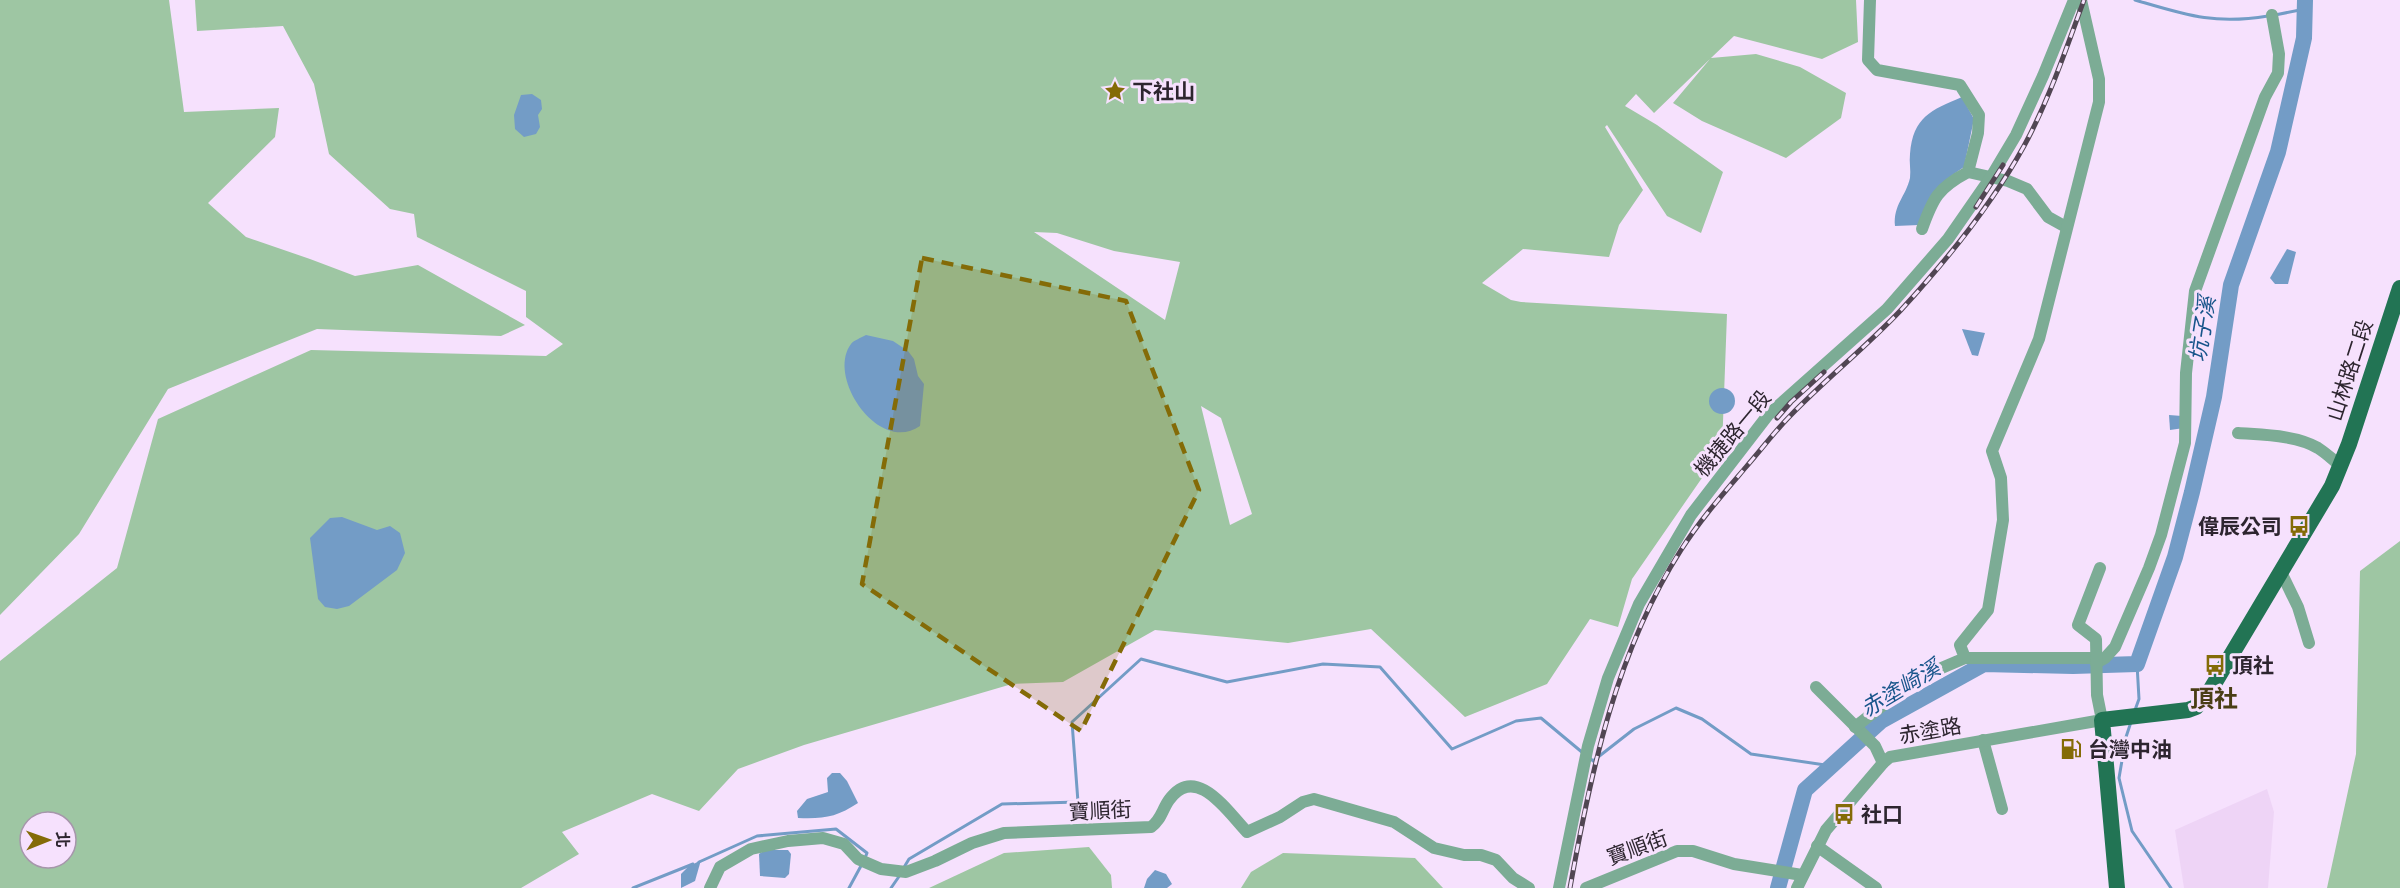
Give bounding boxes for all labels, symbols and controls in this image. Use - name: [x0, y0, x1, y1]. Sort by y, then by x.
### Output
- place label: 下社山: [1132, 77, 1195, 105]
- place icon: 下社山: [1103, 79, 1127, 103]
- water label: 坑子溪: [2182, 291, 2222, 364]
- street label: 山林路二段: [2319, 316, 2379, 424]
- street label: 機捷路一段: [1688, 384, 1776, 482]
- place label: 偉辰公司: [2198, 512, 2282, 540]
- bus stop icon: 偉辰公司: [2287, 514, 2311, 538]
- water label: 赤塗崎溪: [1855, 651, 1948, 724]
- place label: 頂社: [2232, 651, 2274, 679]
- bus stop icon: 頂社: [2203, 653, 2227, 677]
- district label: 頂社: [2190, 681, 2238, 714]
- street label: 赤塗路: [1897, 711, 1963, 749]
- place label: 台灣中油: [2088, 735, 2172, 763]
- fuel station icon: 台灣中油: [2059, 737, 2083, 761]
- street label: 寶順街: [1068, 794, 1132, 826]
- place label: 社口: [1861, 800, 1903, 828]
- bus stop icon: 社口: [1832, 802, 1856, 826]
- north arrow: [18, 810, 78, 870]
- street label: 寶順街: [1603, 823, 1671, 871]
- text: 北: [52, 832, 74, 848]

